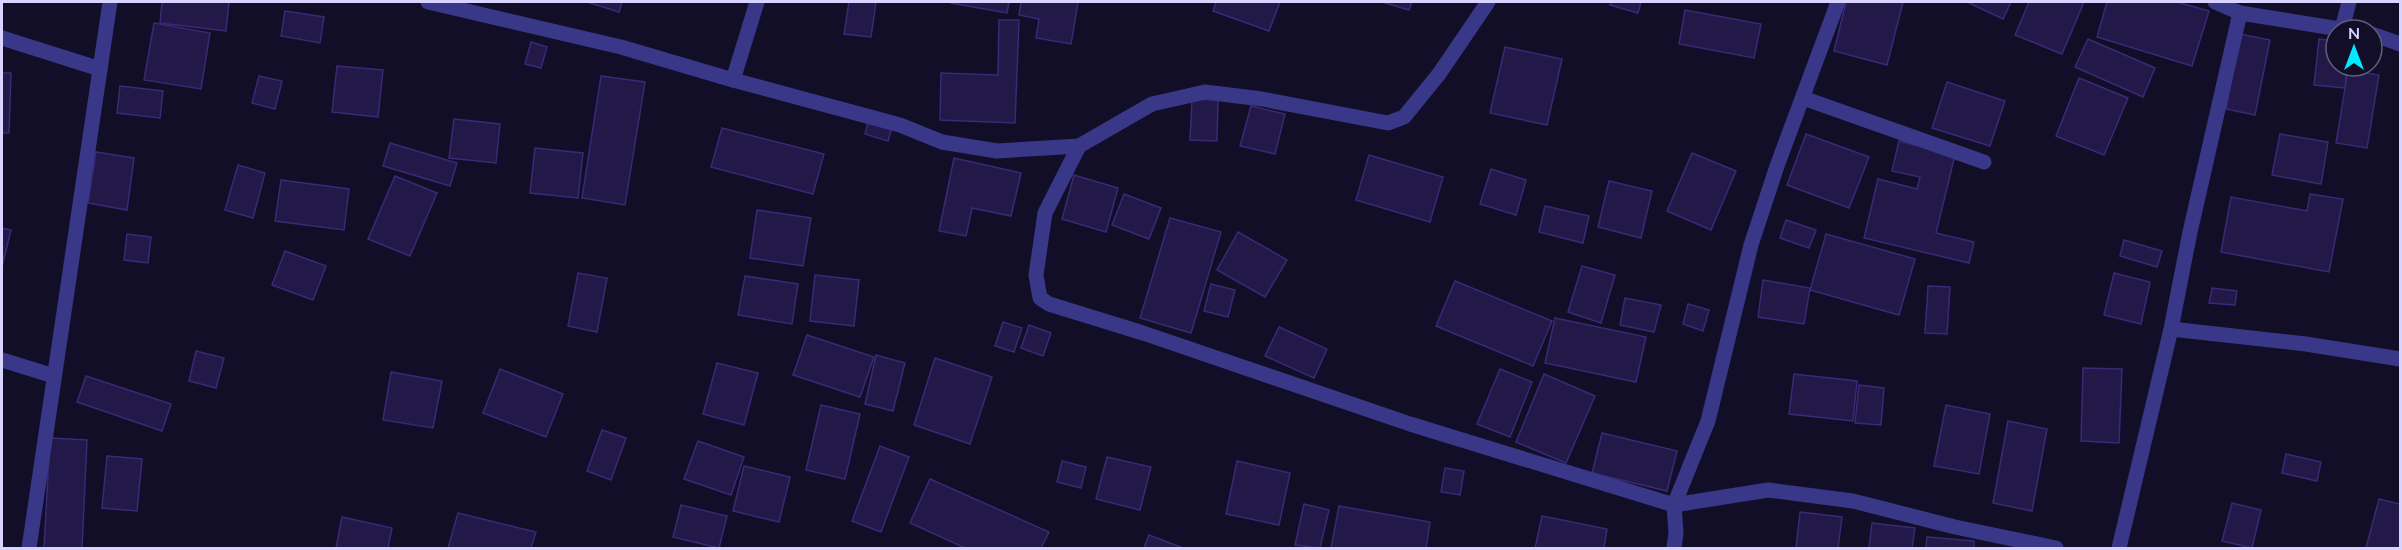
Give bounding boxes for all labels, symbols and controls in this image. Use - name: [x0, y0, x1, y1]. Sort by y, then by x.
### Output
- north arrow: [2324, 18, 2384, 78]
- text: N: [2348, 23, 2360, 43]

